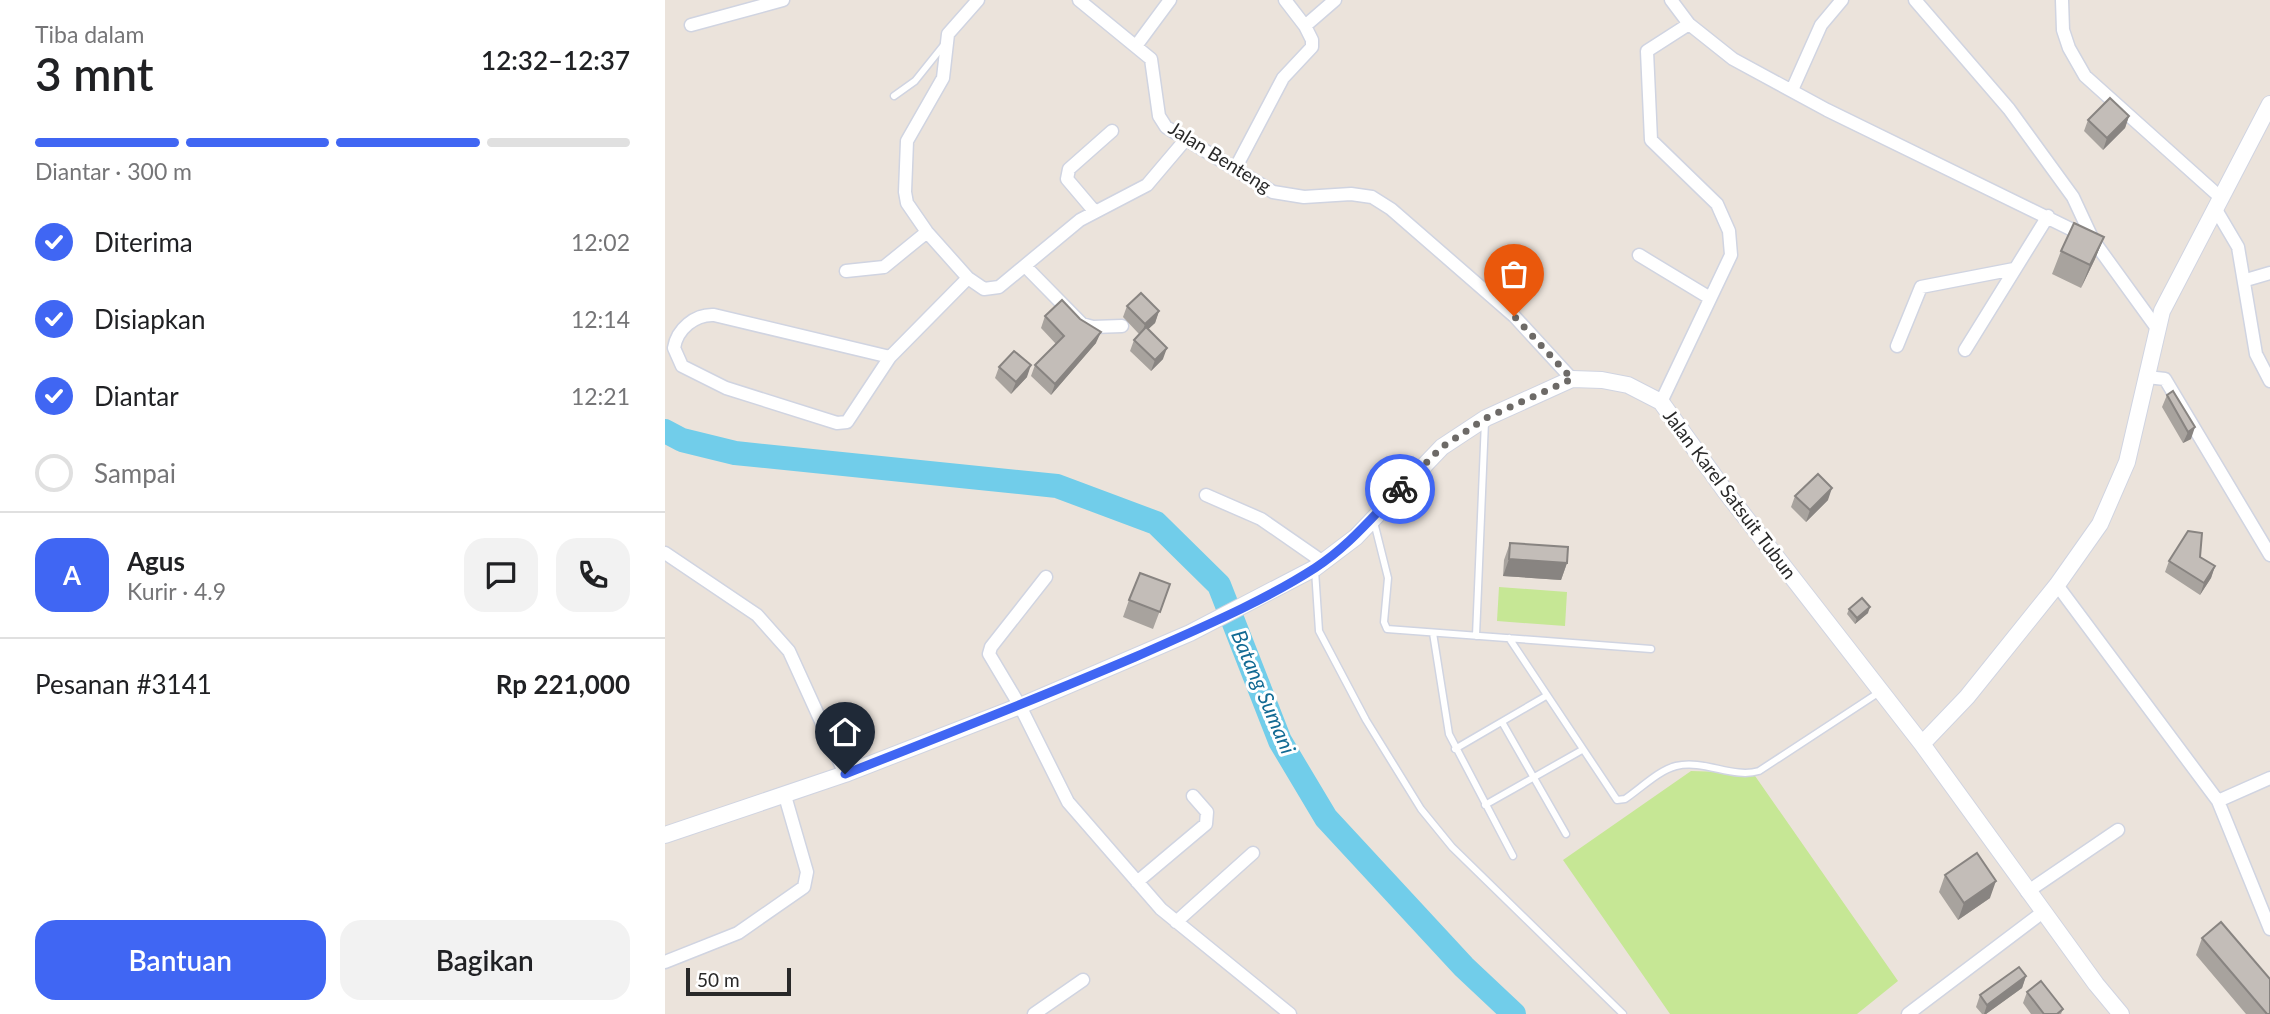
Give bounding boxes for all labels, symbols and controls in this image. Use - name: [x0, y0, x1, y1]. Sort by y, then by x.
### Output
- text: Tiba dalam: [35, 20, 144, 48]
- text: 12:32–12:37: [481, 44, 630, 76]
- text: 3 mnt: [35, 46, 154, 101]
- street label: Jalan Benteng: [1165, 116, 1276, 197]
- text: Diantar · 300 m: [35, 157, 192, 185]
- icon: check: [35, 223, 73, 261]
- text: Diterima: [94, 226, 193, 258]
- text: 12:02: [571, 228, 630, 256]
- pin: [1484, 244, 1544, 316]
- icon: bag: [1495, 255, 1533, 293]
- icon: check: [35, 300, 73, 338]
- text: Disiapkan: [94, 303, 205, 335]
- text: 12:14: [571, 305, 630, 333]
- icon: check: [35, 377, 73, 415]
- text: Diantar: [94, 380, 179, 412]
- text: 12:21: [571, 382, 630, 410]
- street label: Jalan Karel Satsuit Tubun: [1659, 404, 1802, 583]
- courier: [1365, 454, 1435, 524]
- text: Sampai: [94, 457, 176, 489]
- icon: bike: [1381, 470, 1419, 508]
- button: chat: [464, 538, 538, 612]
- button: phone: [556, 538, 630, 612]
- text: Agus: [127, 545, 185, 577]
- text: A: [63, 559, 81, 591]
- text: Kurir · 4.9: [127, 577, 226, 605]
- water label: Batang Sumani: [1227, 626, 1302, 757]
- text: Pesanan #3141: [35, 668, 212, 700]
- text: Rp 221,000: [496, 668, 630, 700]
- pin: [815, 702, 875, 774]
- icon: home: [826, 713, 864, 751]
- button: Bantuan: [35, 920, 326, 1000]
- button: Bagikan: [340, 920, 630, 1000]
- scale bar: [686, 965, 791, 997]
- text: 50 m: [697, 968, 740, 991]

